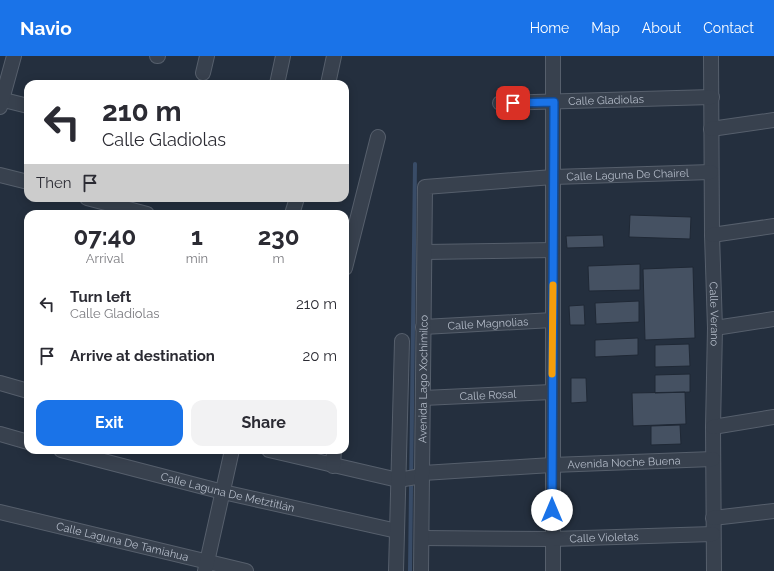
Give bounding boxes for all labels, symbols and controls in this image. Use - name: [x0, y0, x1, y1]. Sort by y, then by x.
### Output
- text: Navio: [20, 17, 72, 39]
- text: Home: [530, 20, 569, 36]
- text: Map: [591, 20, 620, 36]
- text: About: [642, 20, 681, 36]
- text: Contact: [703, 20, 754, 36]
- pin: [496, 86, 530, 120]
- icon: arrive: [502, 92, 524, 114]
- street label: Calle Gladiolas: [568, 92, 644, 108]
- text: 210 m: [102, 95, 182, 128]
- icon: left: [36, 96, 88, 148]
- text: Calle Gladiolas: [102, 129, 226, 150]
- street label: Calle Laguna De Chairel: [566, 166, 689, 183]
- icon: arrive: [79, 172, 101, 194]
- text: Then: [36, 174, 71, 192]
- text: 07:40: [74, 222, 136, 251]
- text: 1: [191, 222, 203, 251]
- text: 230: [258, 222, 299, 251]
- text: Arrival: [86, 251, 124, 266]
- text: min: [186, 251, 208, 266]
- text: m: [273, 251, 285, 266]
- street label: Calle Verano: [707, 282, 722, 347]
- text: Turn left: [70, 288, 131, 306]
- icon: left: [36, 293, 58, 315]
- text: 210 m: [296, 295, 337, 313]
- text: Calle Gladiolas: [70, 306, 160, 321]
- street label: Avenida Lago Xochimilco: [416, 314, 430, 443]
- street label: Calle Magnolias: [447, 315, 529, 332]
- icon: arrive: [36, 345, 58, 367]
- text: Arrive at destination: [70, 347, 215, 365]
- text: 20 m: [302, 347, 337, 365]
- street label: Calle Rosal: [459, 387, 517, 403]
- button: Exit: [36, 400, 183, 446]
- button: Share: [191, 400, 337, 446]
- street label: Avenida Noche Buena: [567, 454, 681, 471]
- street label: Calle Laguna De Metztitlán: [159, 470, 296, 514]
- position arrow: [531, 489, 573, 531]
- street label: Calle Laguna De Tamiahua: [55, 519, 190, 564]
- street label: Calle Violetas: [569, 530, 639, 545]

